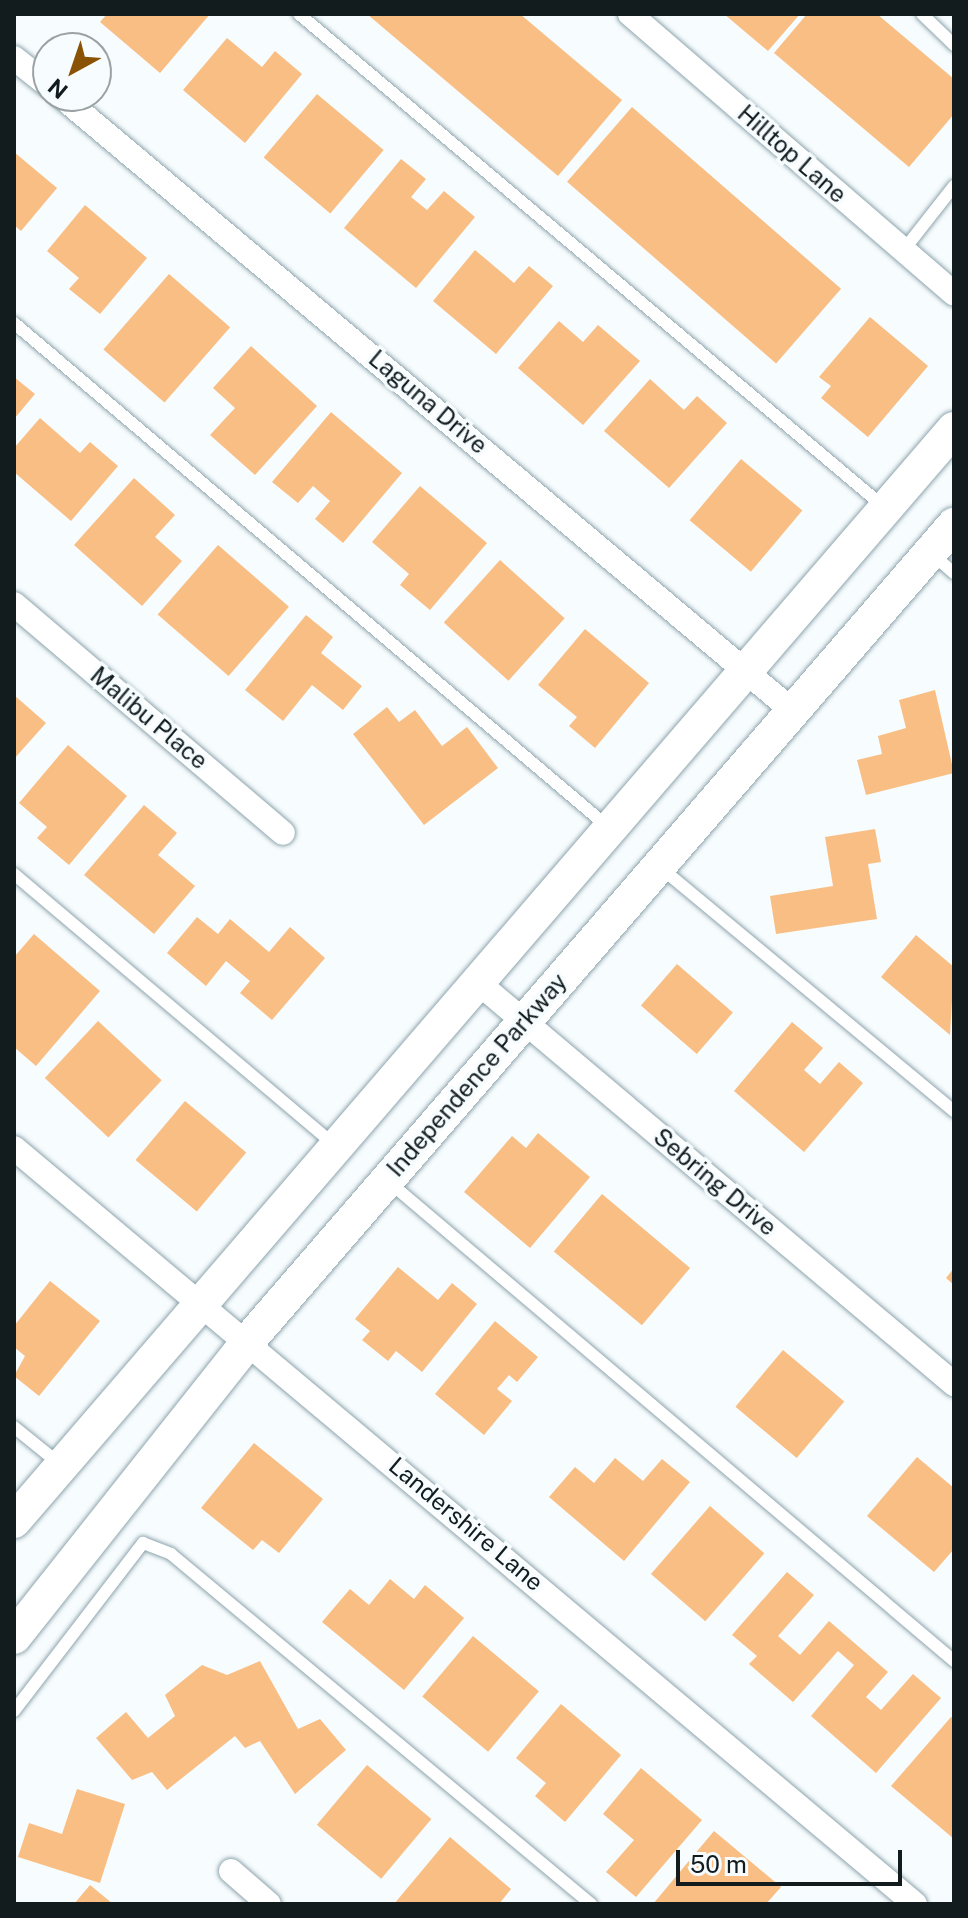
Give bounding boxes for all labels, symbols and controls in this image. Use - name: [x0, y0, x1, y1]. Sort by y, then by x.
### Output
- north arrow: [32, 32, 112, 112]
- text: N: [43, 73, 73, 104]
- street label: Hilltop Lane: [732, 99, 852, 209]
- street label: Laguna Drive: [363, 344, 493, 460]
- street label: Malibu Place: [85, 661, 213, 775]
- street label: Independence Parkway: [381, 967, 573, 1183]
- street label: Sebring Drive: [648, 1122, 782, 1242]
- street label: Landershire Lane: [383, 1451, 549, 1597]
- scale bar: [680, 1834, 906, 1884]
- text: 50 m: [690, 1850, 747, 1878]

